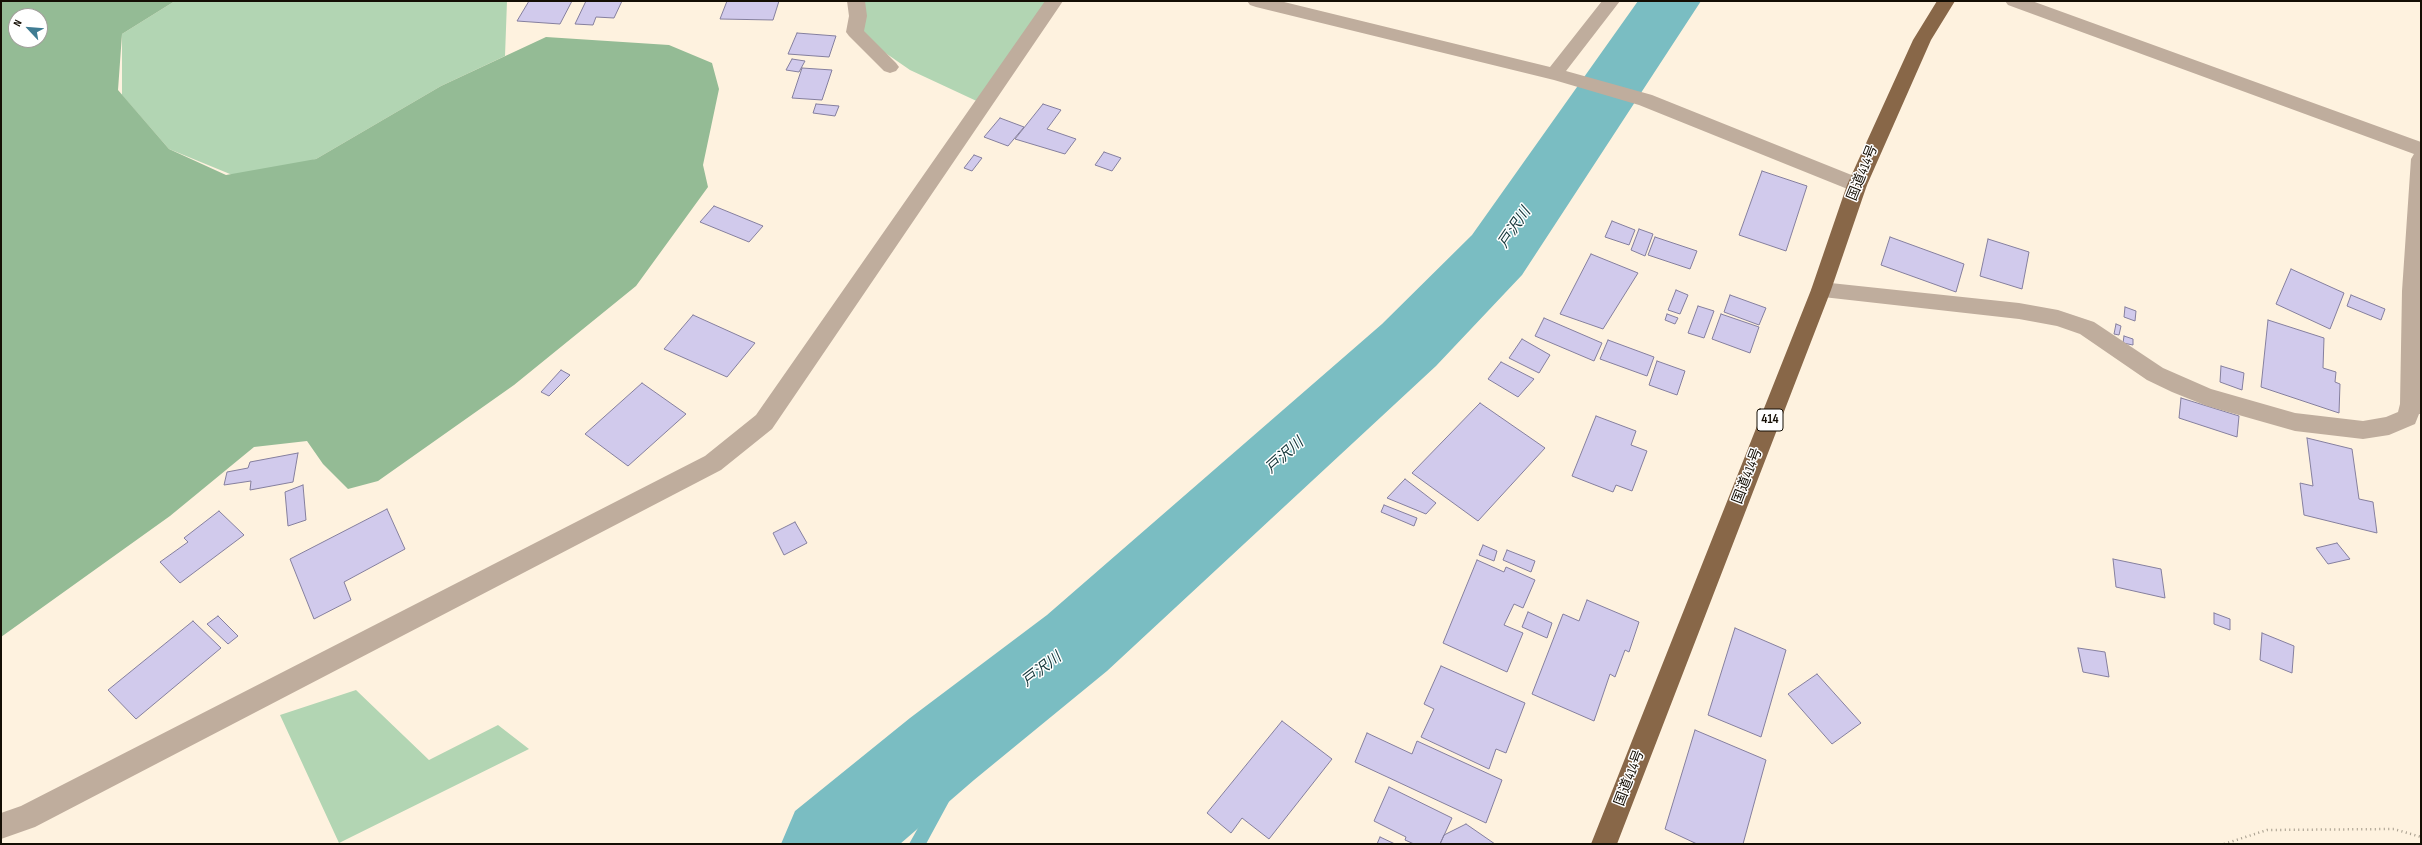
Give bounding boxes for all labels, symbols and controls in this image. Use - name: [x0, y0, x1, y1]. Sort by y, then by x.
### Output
- north arrow: [8, 8, 48, 48]
- text: N: [11, 17, 25, 28]
- street label: 国道414号: [1844, 143, 1882, 203]
- water label: 戸沢川: [1495, 204, 1535, 252]
- road number: 414: [1757, 409, 1783, 431]
- water label: 戸沢川: [1262, 434, 1308, 478]
- street label: 国道414号: [1730, 446, 1766, 506]
- water label: 戸沢川: [1019, 649, 1065, 691]
- street label: 国道414号: [1612, 748, 1648, 808]

